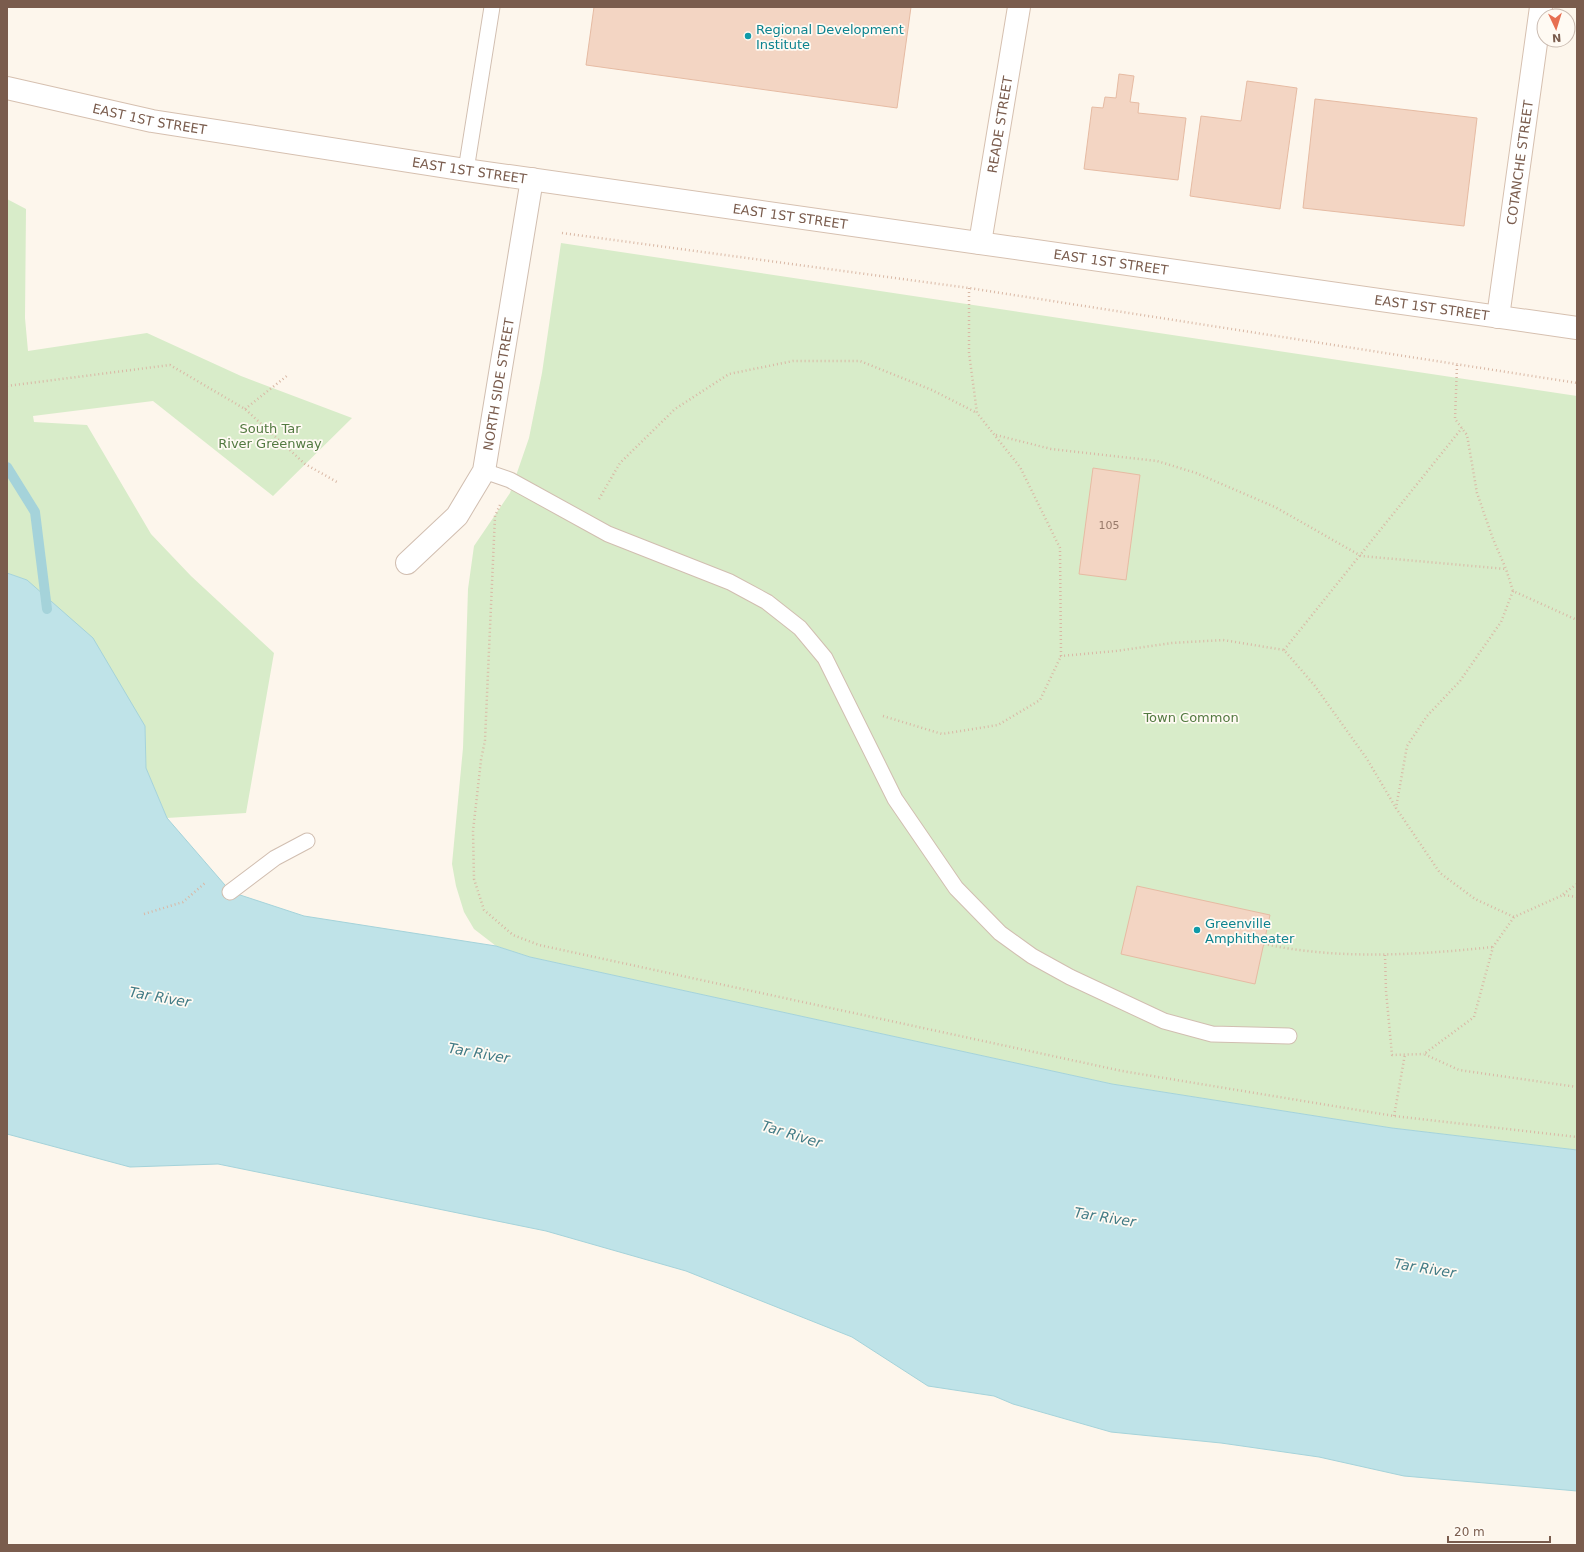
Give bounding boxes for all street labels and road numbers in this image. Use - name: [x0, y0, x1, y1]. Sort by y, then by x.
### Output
- street label: READE STREET: [984, 75, 1015, 174]
- street label: COTANCHE STREET: [1503, 99, 1536, 226]
- street label: EAST 1ST STREET: [91, 100, 208, 137]
- street label: EAST 1ST STREET: [411, 154, 528, 186]
- street label: EAST 1ST STREET: [732, 201, 849, 232]
- street label: EAST 1ST STREET: [1053, 246, 1169, 277]
- street label: EAST 1ST STREET: [1373, 292, 1490, 323]
- street label: NORTH SIDE STREET: [480, 317, 517, 452]

